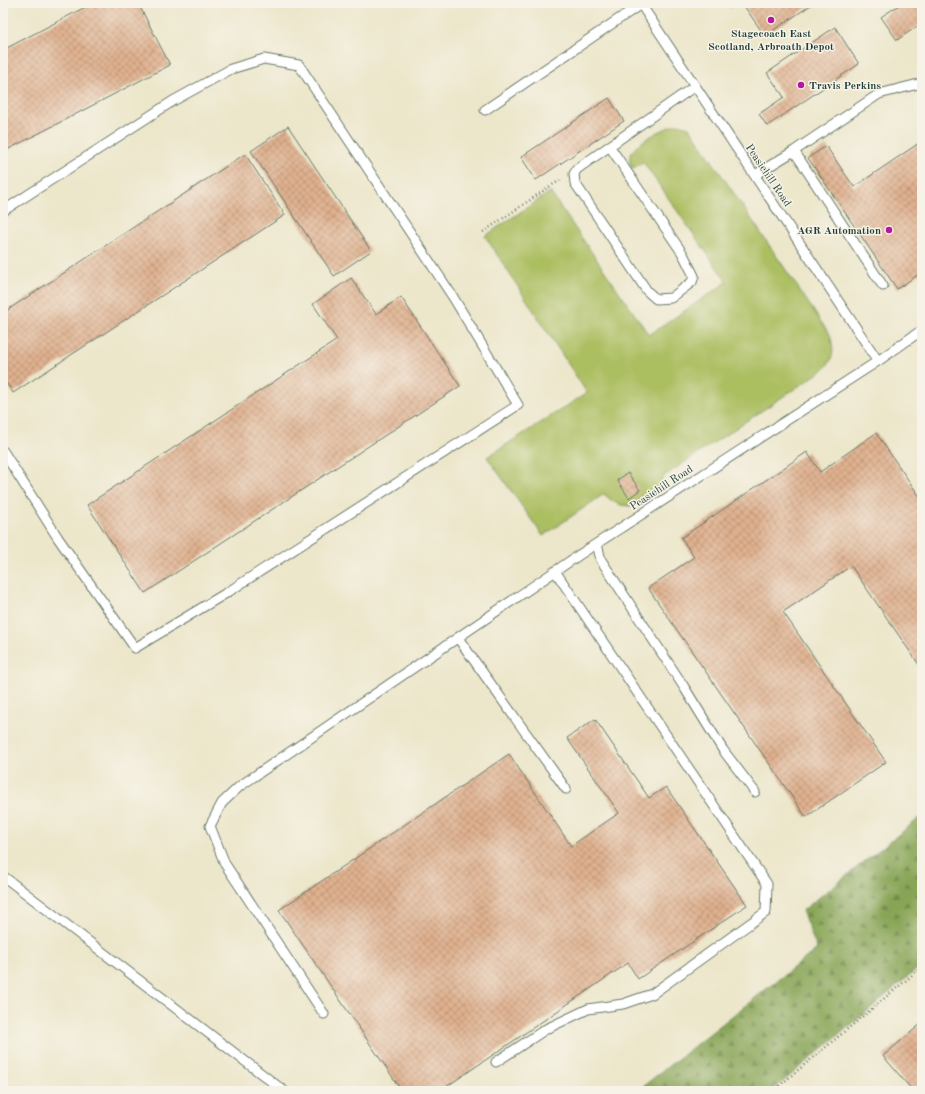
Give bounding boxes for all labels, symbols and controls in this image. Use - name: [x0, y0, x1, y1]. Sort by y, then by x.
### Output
- marker: Stagecoach East Scotland, Arbroath Depot: [766, 15, 776, 25]
- place label: Stagecoach East Scotland, Arbroath Depot: [708, 29, 834, 53]
- marker: Travis Perkins: [796, 80, 806, 90]
- place label: Travis Perkins: [809, 81, 881, 92]
- street label: Peasiehill Road: [743, 143, 793, 209]
- marker: AGR Automation: [884, 225, 894, 235]
- place label: AGR Automation: [797, 226, 881, 237]
- street label: Peasiehill Road: [628, 464, 696, 513]

